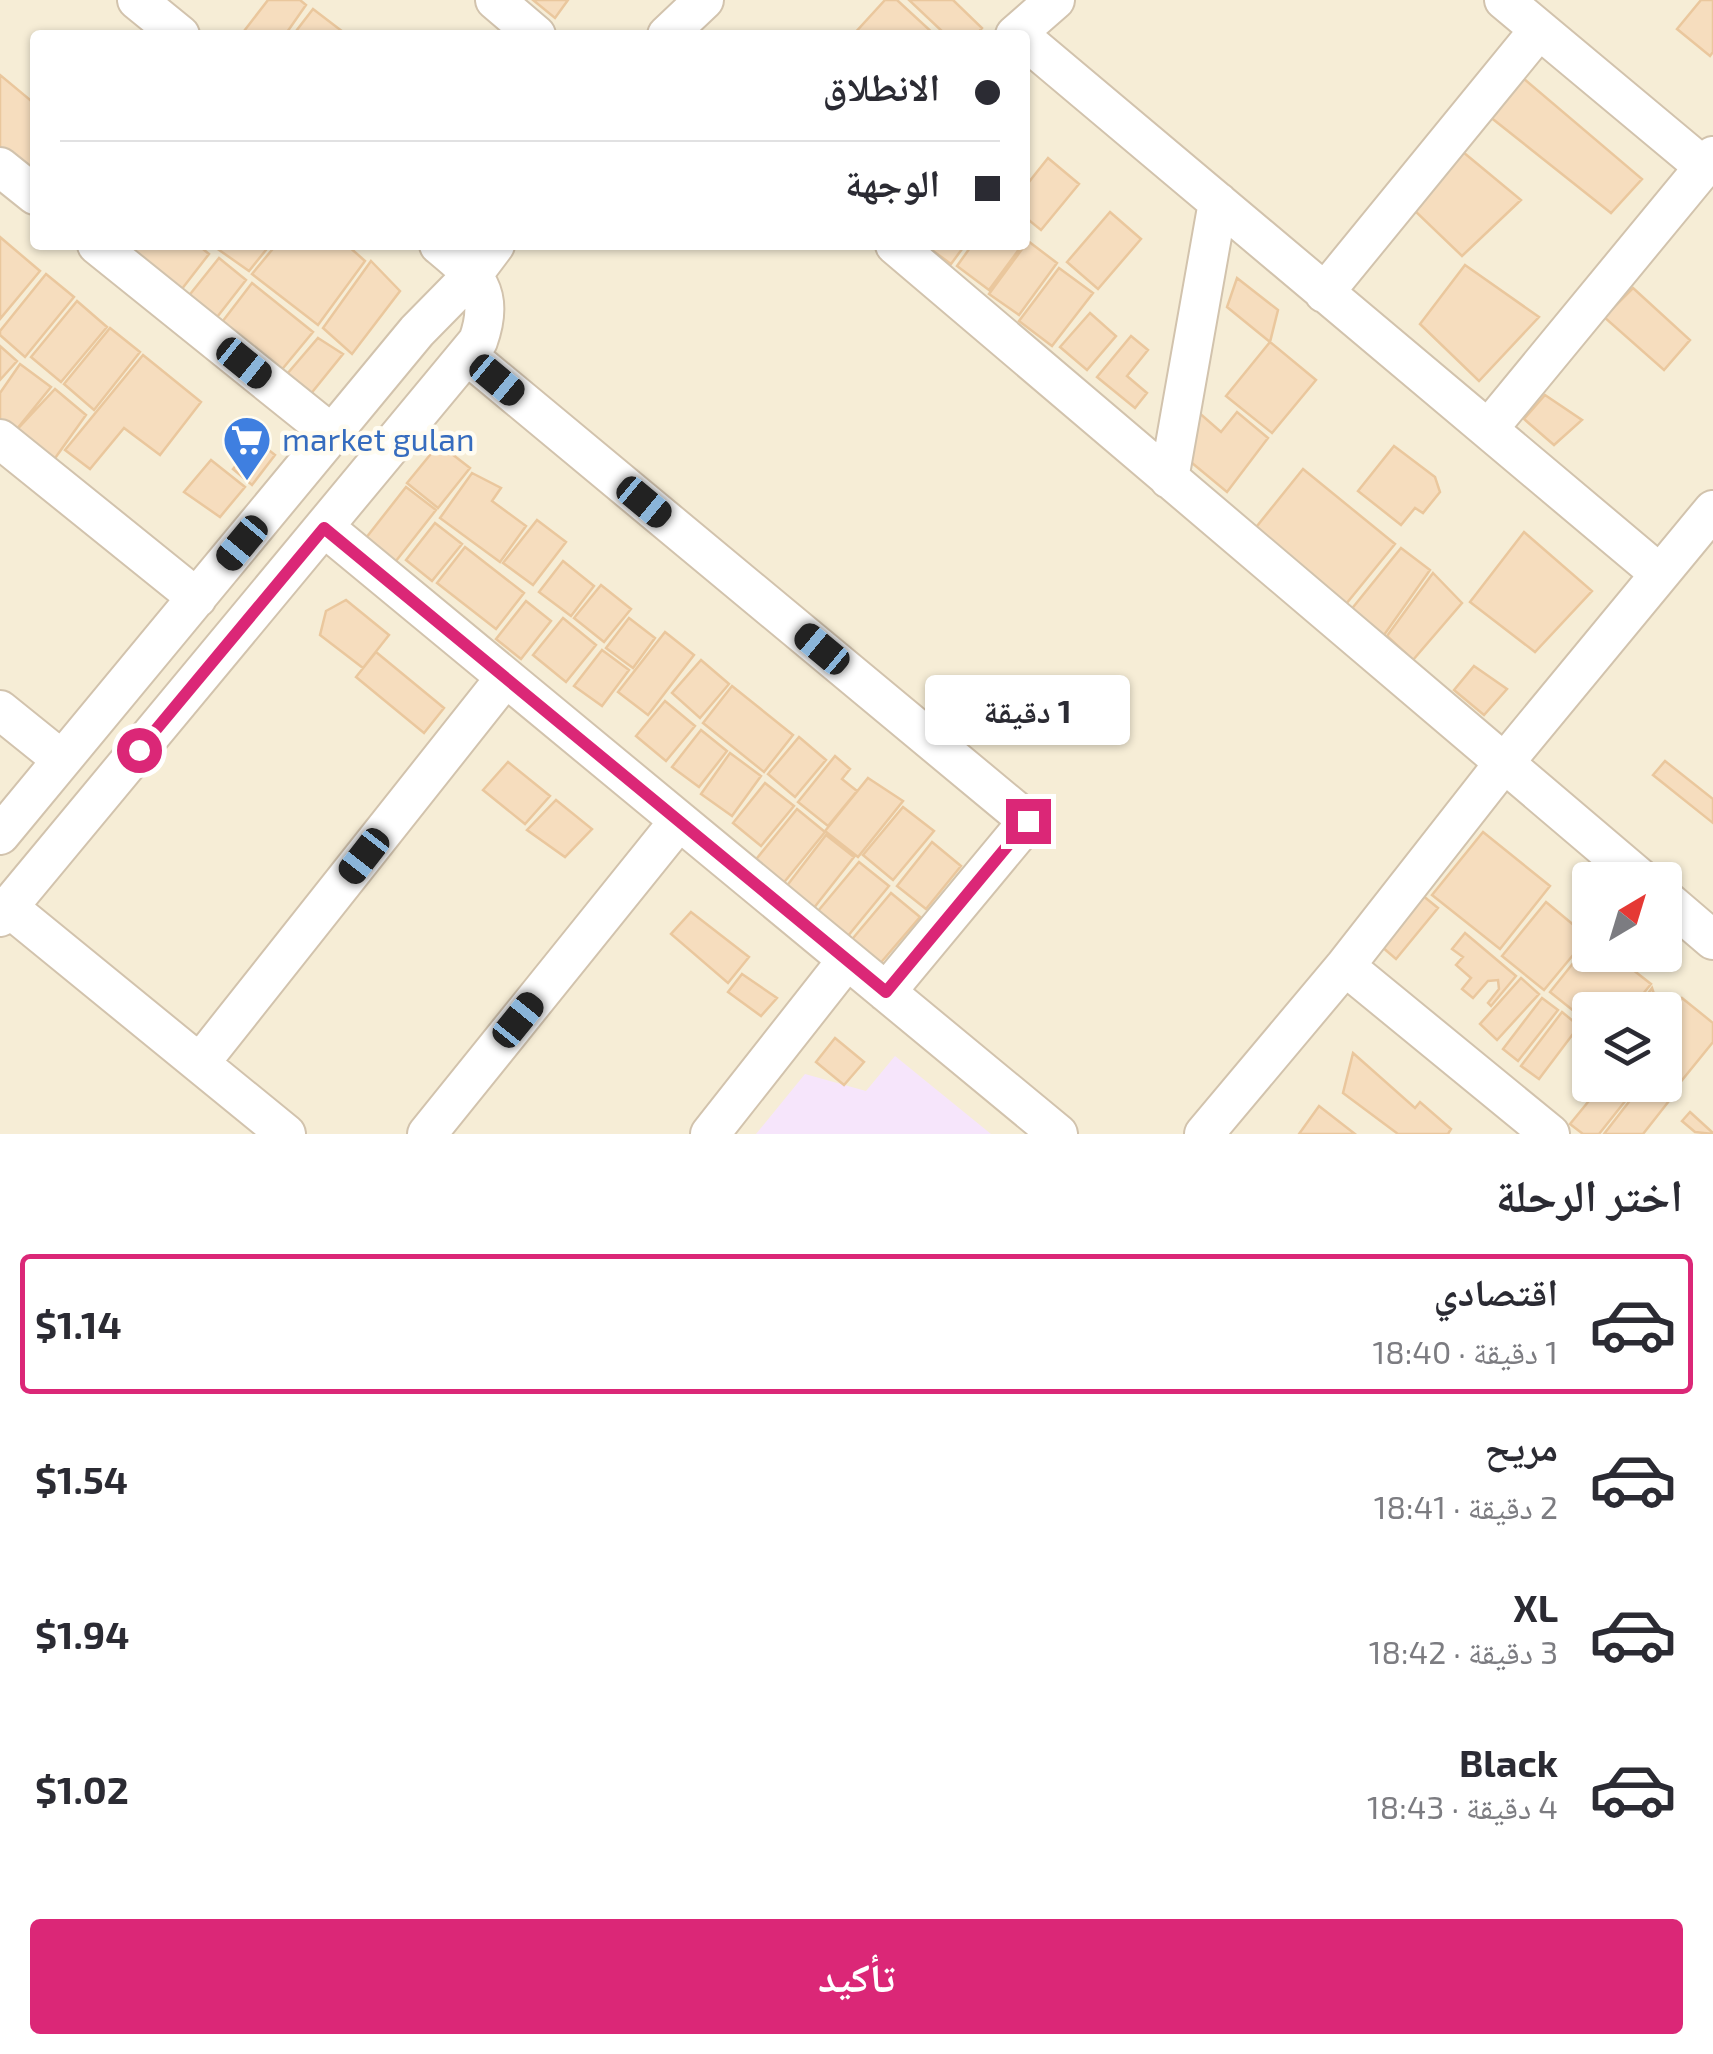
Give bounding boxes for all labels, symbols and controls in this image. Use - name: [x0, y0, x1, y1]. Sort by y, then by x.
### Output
- text: الانطلاق: [822, 63, 940, 109]
- text: الوجهة: [845, 159, 940, 205]
- car: [211, 332, 277, 394]
- car: [464, 349, 530, 411]
- supermarket icon: market gulan: [221, 414, 273, 482]
- place label: market gulan: [282, 419, 475, 457]
- car: [611, 471, 677, 533]
- car: [211, 510, 273, 576]
- car: [789, 618, 855, 680]
- callout: 1 دقيقة: [926, 676, 1130, 746]
- text: 1 دقيقة: [984, 691, 1071, 729]
- route start: [117, 728, 162, 773]
- route end: [1006, 799, 1051, 844]
- car: [334, 823, 394, 889]
- north arrow: [1572, 862, 1682, 972]
- map controls: [1572, 862, 1682, 1102]
- car: [487, 987, 549, 1053]
- button: layers: [1572, 992, 1682, 1102]
- text: اختر الرحلة: [1496, 1167, 1683, 1221]
- text: اقتصادي: [1434, 1268, 1558, 1314]
- icon: car: [1588, 1279, 1678, 1369]
- text: $1.14: [35, 1301, 122, 1347]
- text: 1 دقيقة · 18:40: [1373, 1332, 1558, 1370]
- text: مريح: [1484, 1423, 1558, 1469]
- icon: car: [1588, 1434, 1678, 1524]
- text: $1.54: [35, 1456, 128, 1502]
- text: 2 دقيقة · 18:41: [1374, 1487, 1558, 1525]
- text: XL: [1513, 1584, 1558, 1630]
- icon: car: [1588, 1589, 1678, 1679]
- text: $1.94: [35, 1611, 129, 1657]
- text: 3 دقيقة · 18:42: [1369, 1632, 1558, 1670]
- text: Black: [1459, 1739, 1558, 1785]
- icon: car: [1588, 1744, 1678, 1834]
- text: $1.02: [35, 1766, 129, 1812]
- text: 4 دقيقة · 18:43: [1367, 1787, 1558, 1825]
- button: تأكيد: [30, 1919, 1683, 2034]

